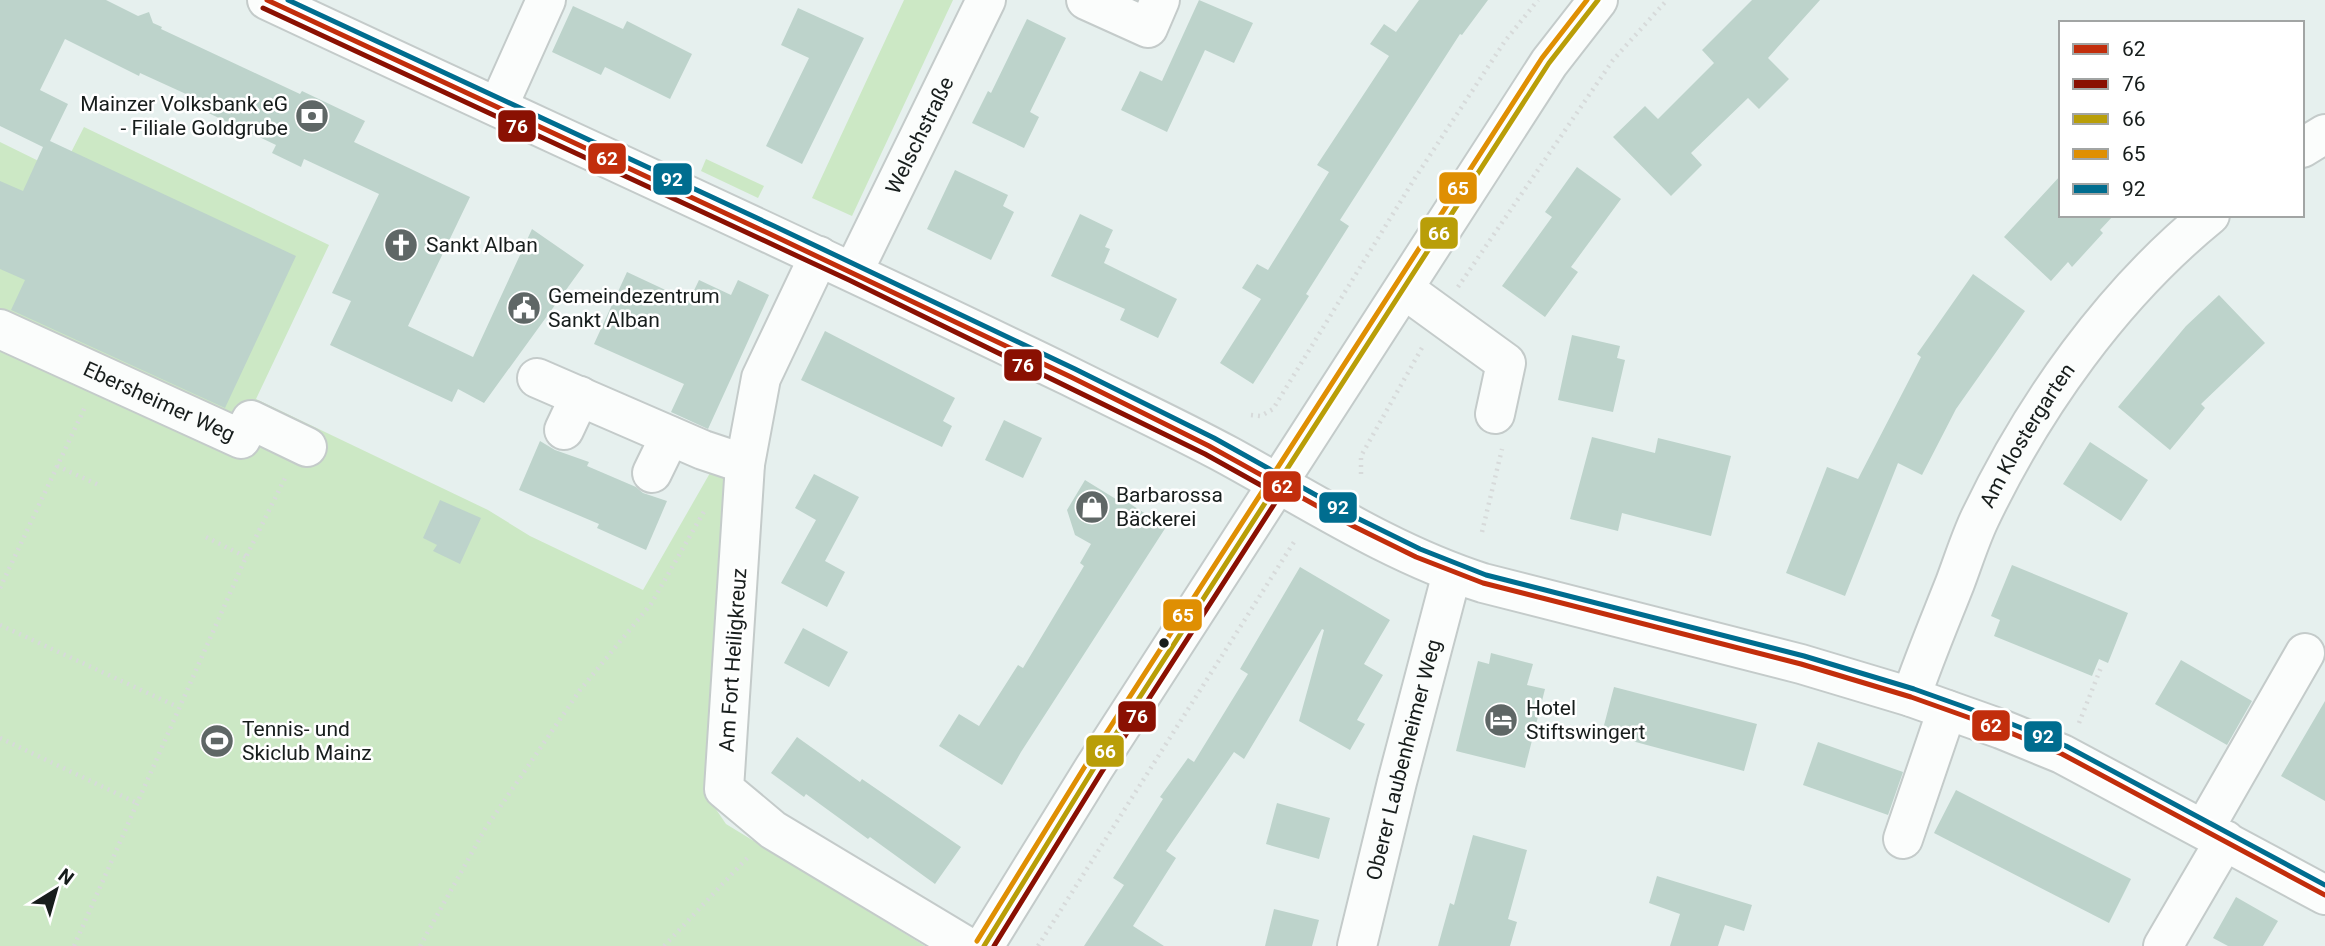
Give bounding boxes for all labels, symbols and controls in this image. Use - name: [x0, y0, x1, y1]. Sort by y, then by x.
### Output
- legend: [2059, 21, 2304, 217]
- text: 62: [2122, 37, 2146, 61]
- text: 76: [2122, 72, 2146, 96]
- street label: Welschstraße: [881, 73, 959, 198]
- place label: Mainzer Volksbank eG - Filiale Goldgrube: [80, 92, 288, 140]
- bank icon: Mainzer Volksbank eG - Filiale Goldgrube: [293, 97, 331, 135]
- text: 66: [2122, 107, 2146, 131]
- line badge: 76: [497, 109, 537, 143]
- text: 76: [506, 115, 528, 138]
- line badge: 62: [587, 142, 627, 175]
- text: 65: [2122, 142, 2146, 166]
- text: 62: [596, 147, 618, 170]
- line badge: 92: [652, 162, 693, 196]
- text: 92: [661, 168, 683, 191]
- line badge: 65: [1438, 171, 1478, 205]
- text: 65: [1447, 177, 1469, 200]
- text: 92: [2122, 177, 2146, 201]
- line badge: 66: [1419, 216, 1459, 250]
- text: 66: [1428, 222, 1450, 245]
- church icon: Sankt Alban: [382, 226, 420, 264]
- place label: Sankt Alban: [426, 233, 538, 257]
- place label: Gemeindezentrum Sankt Alban: [548, 284, 720, 332]
- public building icon: Gemeindezentrum Sankt Alban: [505, 289, 543, 327]
- line badge: 76: [1003, 348, 1043, 382]
- text: 76: [1012, 354, 1034, 377]
- street label: Ebersheimer Weg: [80, 357, 239, 447]
- street label: Am Klostergarten: [1975, 359, 2080, 512]
- line badge: 62: [1262, 470, 1302, 503]
- text: 62: [1271, 475, 1293, 498]
- place label: Barbarossa Bäckerei: [1116, 483, 1223, 531]
- shop icon: Barbarossa Bäckerei: [1073, 488, 1111, 526]
- line badge: 92: [1318, 491, 1358, 524]
- text: 92: [1327, 496, 1349, 519]
- street label: Am Fort Heiligkreuz: [715, 567, 751, 753]
- line badge: 65: [1162, 598, 1203, 632]
- text: 65: [1172, 604, 1194, 627]
- unlabelled marker: [1157, 636, 1171, 650]
- street label: Oberer Laubenheimer Weg: [1361, 637, 1446, 883]
- place label: Hotel Stiftswingert: [1526, 696, 1645, 744]
- line badge: 76: [1117, 700, 1157, 733]
- hotel icon: Hotel Stiftswingert: [1482, 701, 1520, 739]
- text: 76: [1126, 705, 1148, 728]
- line badge: 62: [1971, 709, 2011, 742]
- text: 62: [1980, 714, 2002, 737]
- place label: Tennis- und Skiclub Mainz: [242, 717, 372, 765]
- line badge: 92: [2023, 720, 2063, 753]
- sports icon: Tennis- und Skiclub Mainz: [198, 722, 236, 760]
- text: 92: [2032, 725, 2054, 748]
- line badge: 66: [1085, 734, 1125, 768]
- text: 66: [1094, 740, 1116, 763]
- north arrow: [21, 855, 91, 925]
- text: N: [54, 864, 78, 890]

